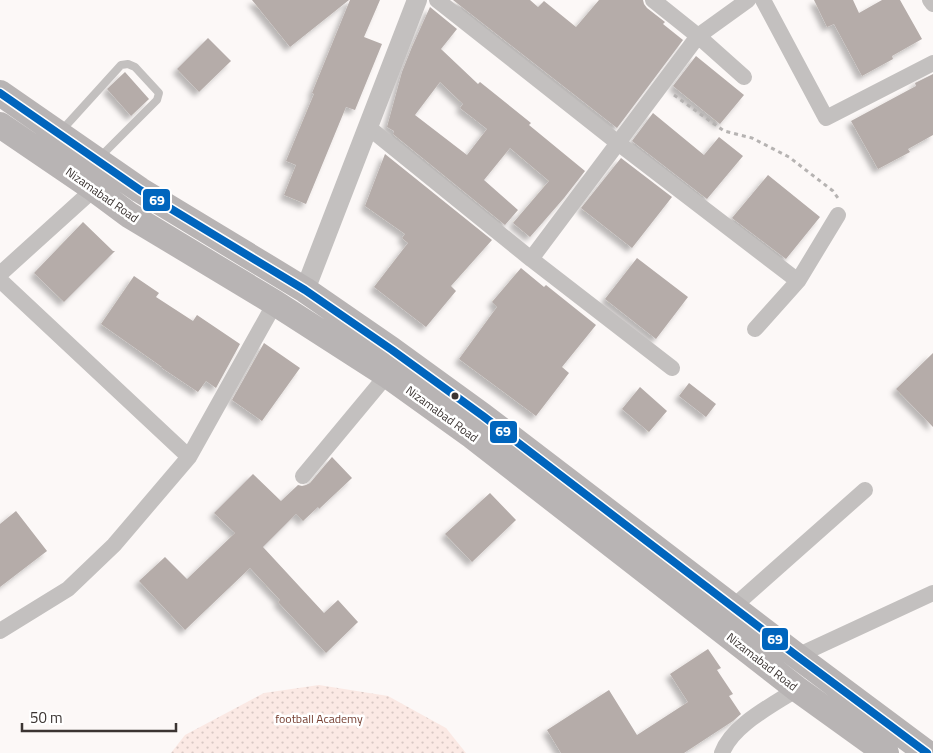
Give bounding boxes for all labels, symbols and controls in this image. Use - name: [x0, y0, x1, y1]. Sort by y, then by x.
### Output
- street label: Nizamabad Road: [62, 162, 143, 227]
- line badge: 69: [142, 188, 171, 212]
- text: 69: [149, 189, 165, 210]
- street label: Nizamabad Road: [402, 381, 482, 446]
- unlabelled marker: [450, 391, 460, 401]
- line badge: 69: [489, 420, 518, 444]
- text: 69: [495, 420, 511, 441]
- line badge: 69: [761, 627, 789, 651]
- street label: Nizamabad Road: [723, 628, 802, 695]
- text: 69: [767, 628, 783, 649]
- scale bar: [22, 700, 176, 732]
- text: 50 m: [30, 706, 63, 729]
- park label: football Academy: [275, 709, 363, 728]

